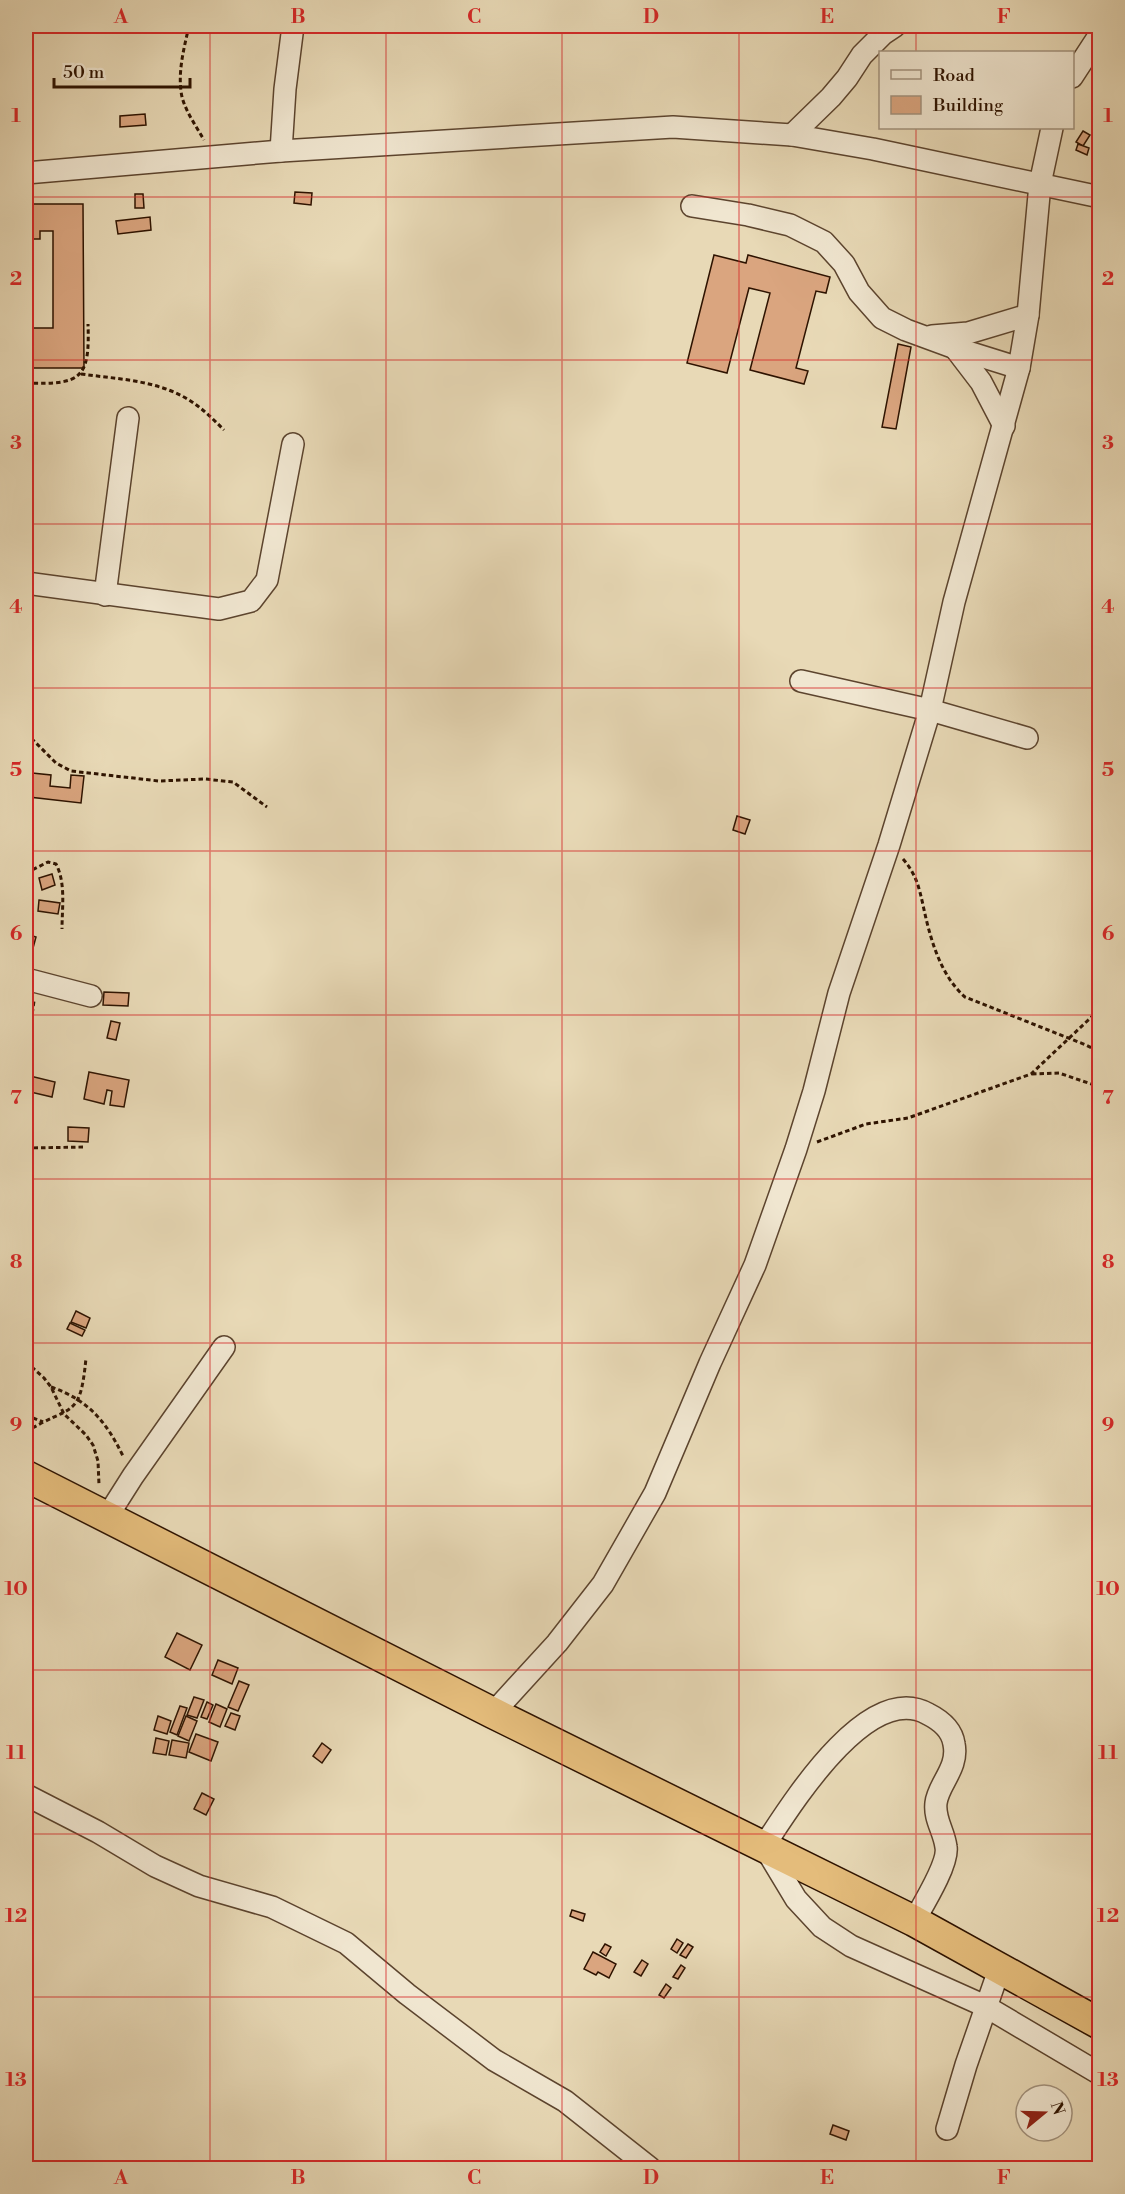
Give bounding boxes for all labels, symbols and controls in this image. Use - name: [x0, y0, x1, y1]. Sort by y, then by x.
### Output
- text: A: [113, 5, 129, 30]
- text: B: [290, 5, 306, 30]
- text: C: [467, 5, 481, 30]
- text: D: [643, 5, 659, 30]
- text: E: [820, 5, 834, 30]
- text: F: [997, 5, 1011, 30]
- scale bar: [54, 51, 190, 89]
- legend: [879, 51, 1074, 129]
- text: 50 m: [63, 61, 105, 84]
- text: Road: [933, 64, 976, 87]
- text: Building: [932, 94, 1004, 117]
- text: 1: [11, 104, 21, 129]
- text: 1: [1103, 104, 1113, 129]
- text: 2: [10, 267, 22, 292]
- text: 2: [1102, 267, 1114, 292]
- text: 3: [10, 431, 22, 456]
- text: 3: [1102, 431, 1114, 456]
- text: 4: [9, 595, 23, 620]
- text: 4: [1101, 595, 1115, 620]
- text: 5: [10, 758, 22, 783]
- text: 5: [1102, 758, 1114, 783]
- text: 6: [10, 922, 23, 947]
- text: 6: [1102, 922, 1115, 947]
- text: 7: [10, 1086, 22, 1111]
- text: 7: [1102, 1086, 1114, 1111]
- text: 8: [10, 1250, 23, 1275]
- text: 8: [1102, 1250, 1115, 1275]
- text: 9: [10, 1413, 22, 1438]
- text: 9: [1102, 1413, 1114, 1438]
- text: 10: [4, 1577, 28, 1602]
- text: 10: [1096, 1577, 1120, 1602]
- text: 11: [6, 1741, 26, 1766]
- text: 11: [1098, 1741, 1118, 1766]
- text: 12: [5, 1904, 27, 1929]
- text: 12: [1097, 1904, 1119, 1929]
- text: 13: [5, 2068, 27, 2093]
- text: 13: [1097, 2068, 1119, 2093]
- north arrow: [1014, 2083, 1074, 2143]
- text: N: [1046, 2099, 1069, 2118]
- text: A: [113, 2166, 129, 2191]
- text: B: [290, 2166, 306, 2191]
- text: C: [467, 2166, 481, 2191]
- text: D: [643, 2166, 659, 2191]
- text: E: [820, 2166, 834, 2191]
- text: F: [997, 2166, 1011, 2191]

